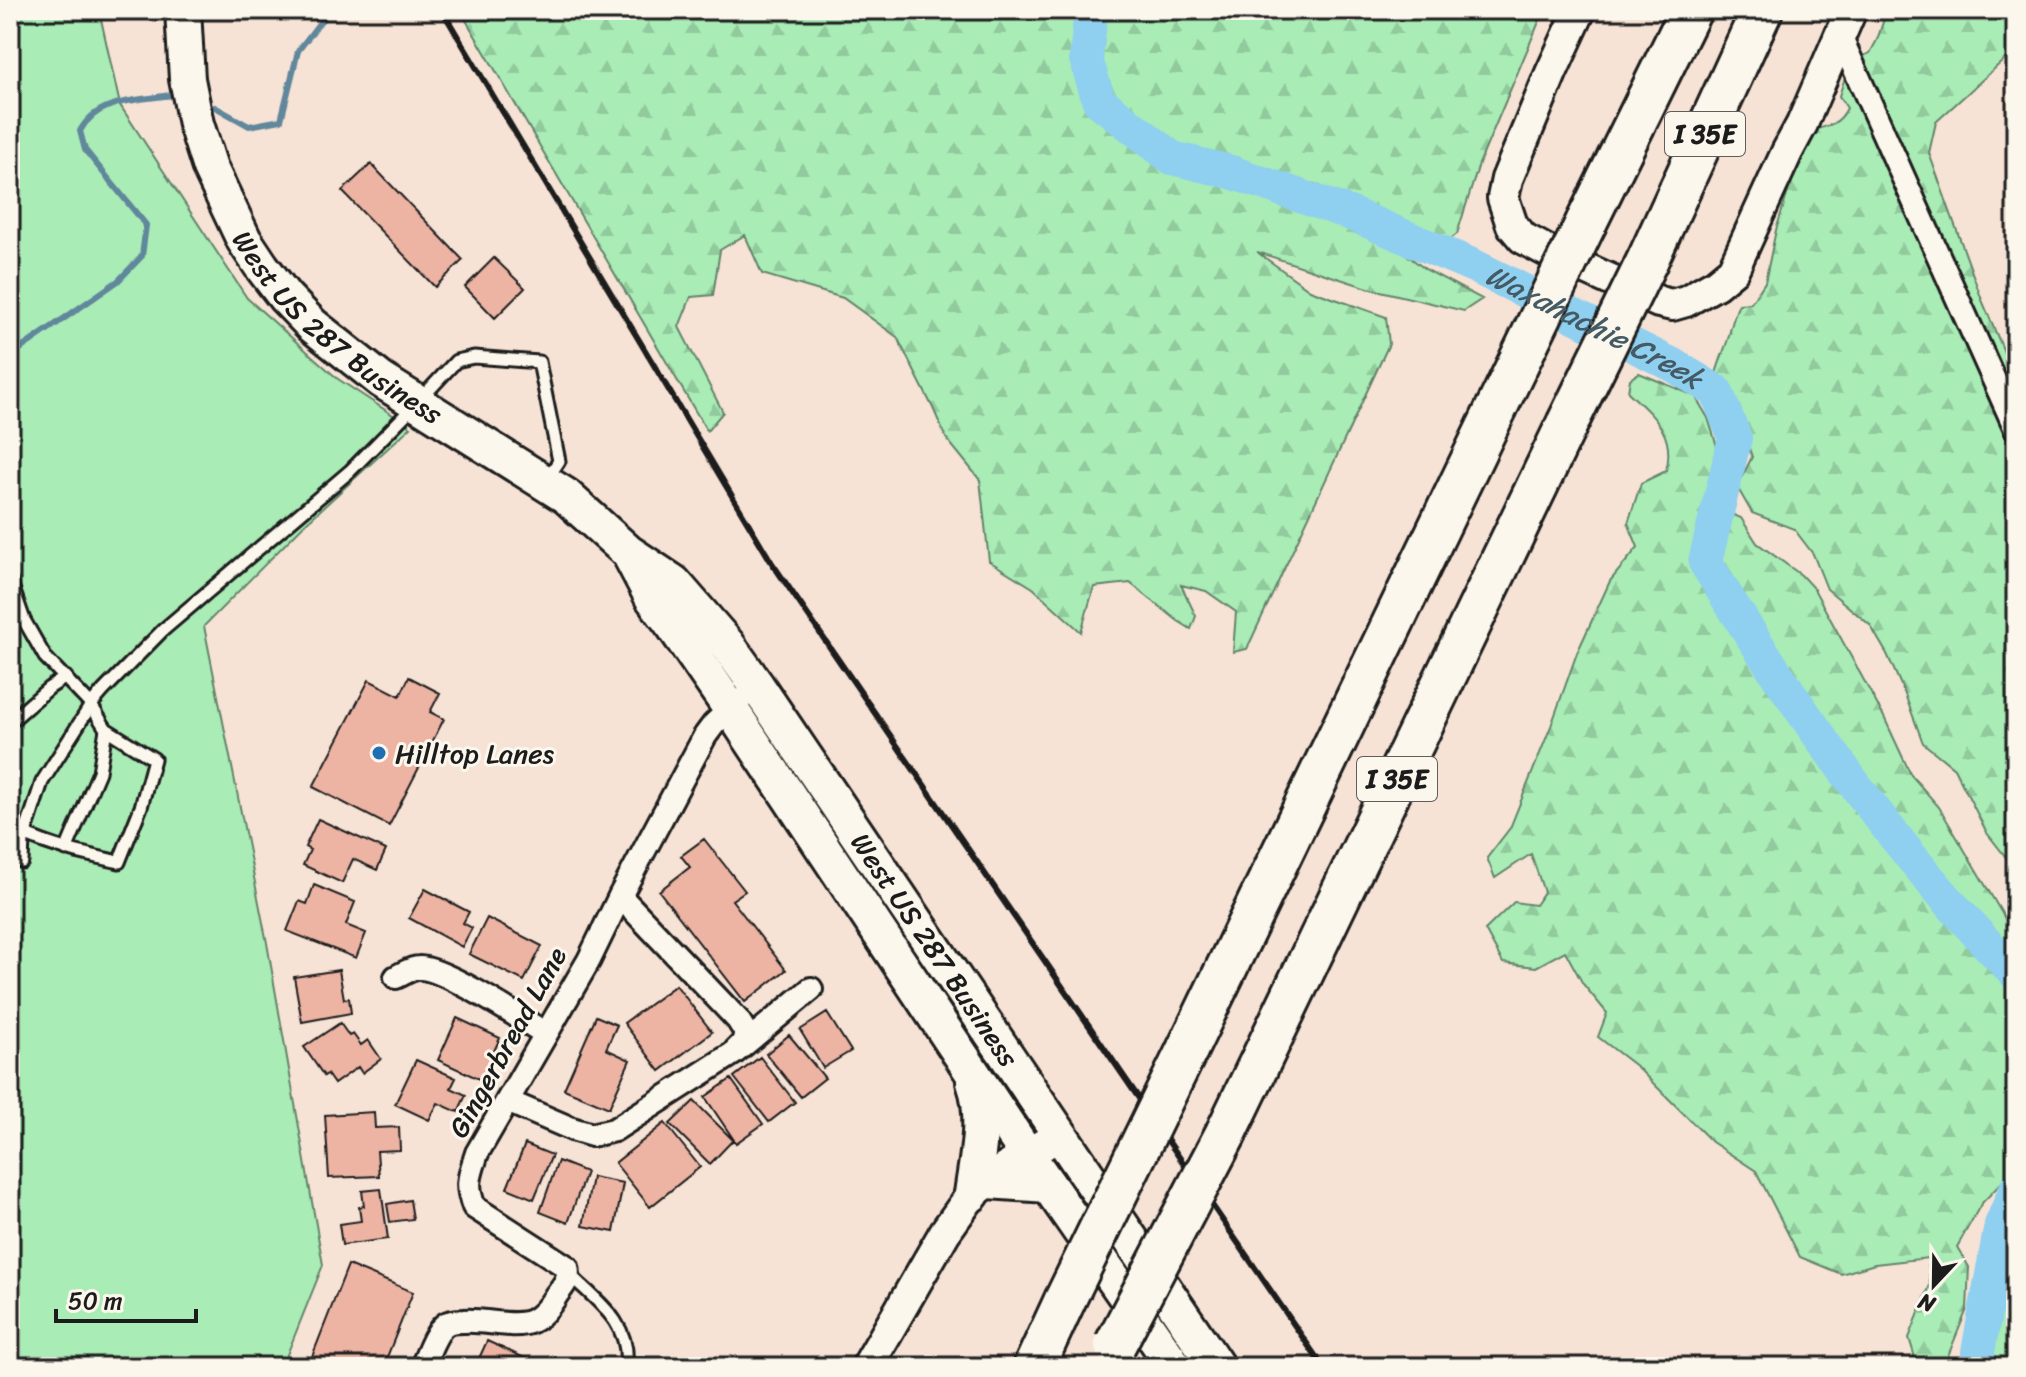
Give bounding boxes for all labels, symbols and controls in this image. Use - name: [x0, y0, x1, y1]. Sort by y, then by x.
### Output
- road number: I 35E: [1665, 112, 1745, 156]
- street label: West US 287 Business: [219, 220, 452, 438]
- water label: Waxahachie Creek: [1476, 249, 1716, 406]
- place label: Hilltop Lanes: [395, 729, 555, 778]
- marker: Hilltop Lanes: [370, 744, 388, 762]
- road number: I 35E: [1357, 757, 1437, 801]
- street label: West US 287 Business: [837, 822, 1032, 1077]
- street label: Gingerbread Lane: [435, 938, 580, 1147]
- north arrow: [1894, 1245, 1974, 1325]
- scale bar: [56, 1273, 196, 1323]
- text: 50 m: [68, 1280, 123, 1322]
- text: N: [1912, 1282, 1942, 1324]

